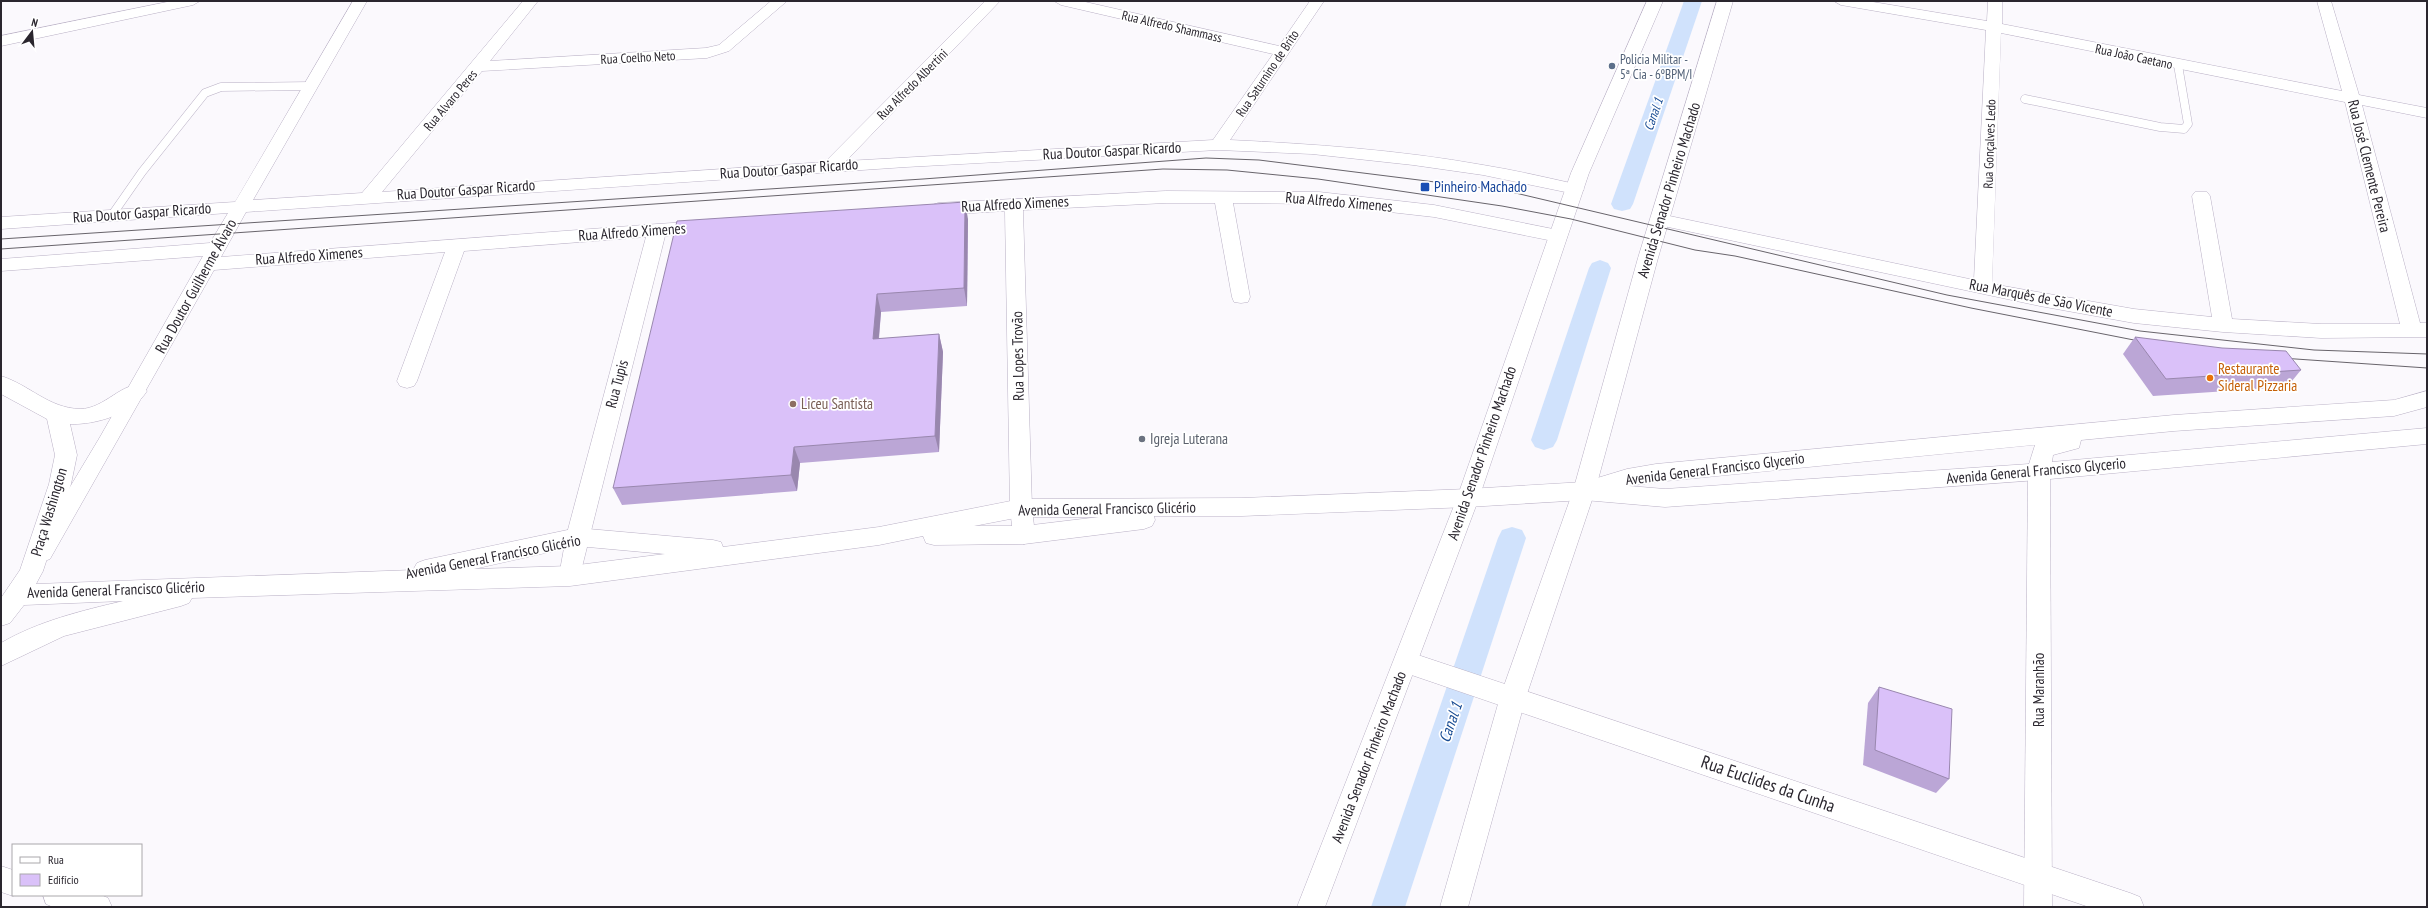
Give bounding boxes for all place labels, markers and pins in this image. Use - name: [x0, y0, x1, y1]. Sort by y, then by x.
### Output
- place label: Policia Militar - 5ª Cia - 6ºBPM/I: [1620, 51, 1692, 83]
- marker: Policia Militar - 5ª Cia - 6ºBPM/I: [1607, 61, 1617, 71]
- place label: Pinheiro Machado: [1434, 177, 1527, 196]
- marker: Pinheiro Machado: [1419, 181, 1431, 193]
- place label: Restaurante Sideral Pizzaria: [2218, 359, 2297, 395]
- marker: Restaurante Sideral Pizzaria: [2205, 373, 2215, 383]
- place label: Liceu Santista: [801, 394, 873, 413]
- marker: Liceu Santista: [788, 399, 798, 409]
- place label: Igreja Luterana: [1150, 429, 1228, 448]
- marker: Igreja Luterana: [1137, 434, 1147, 444]

